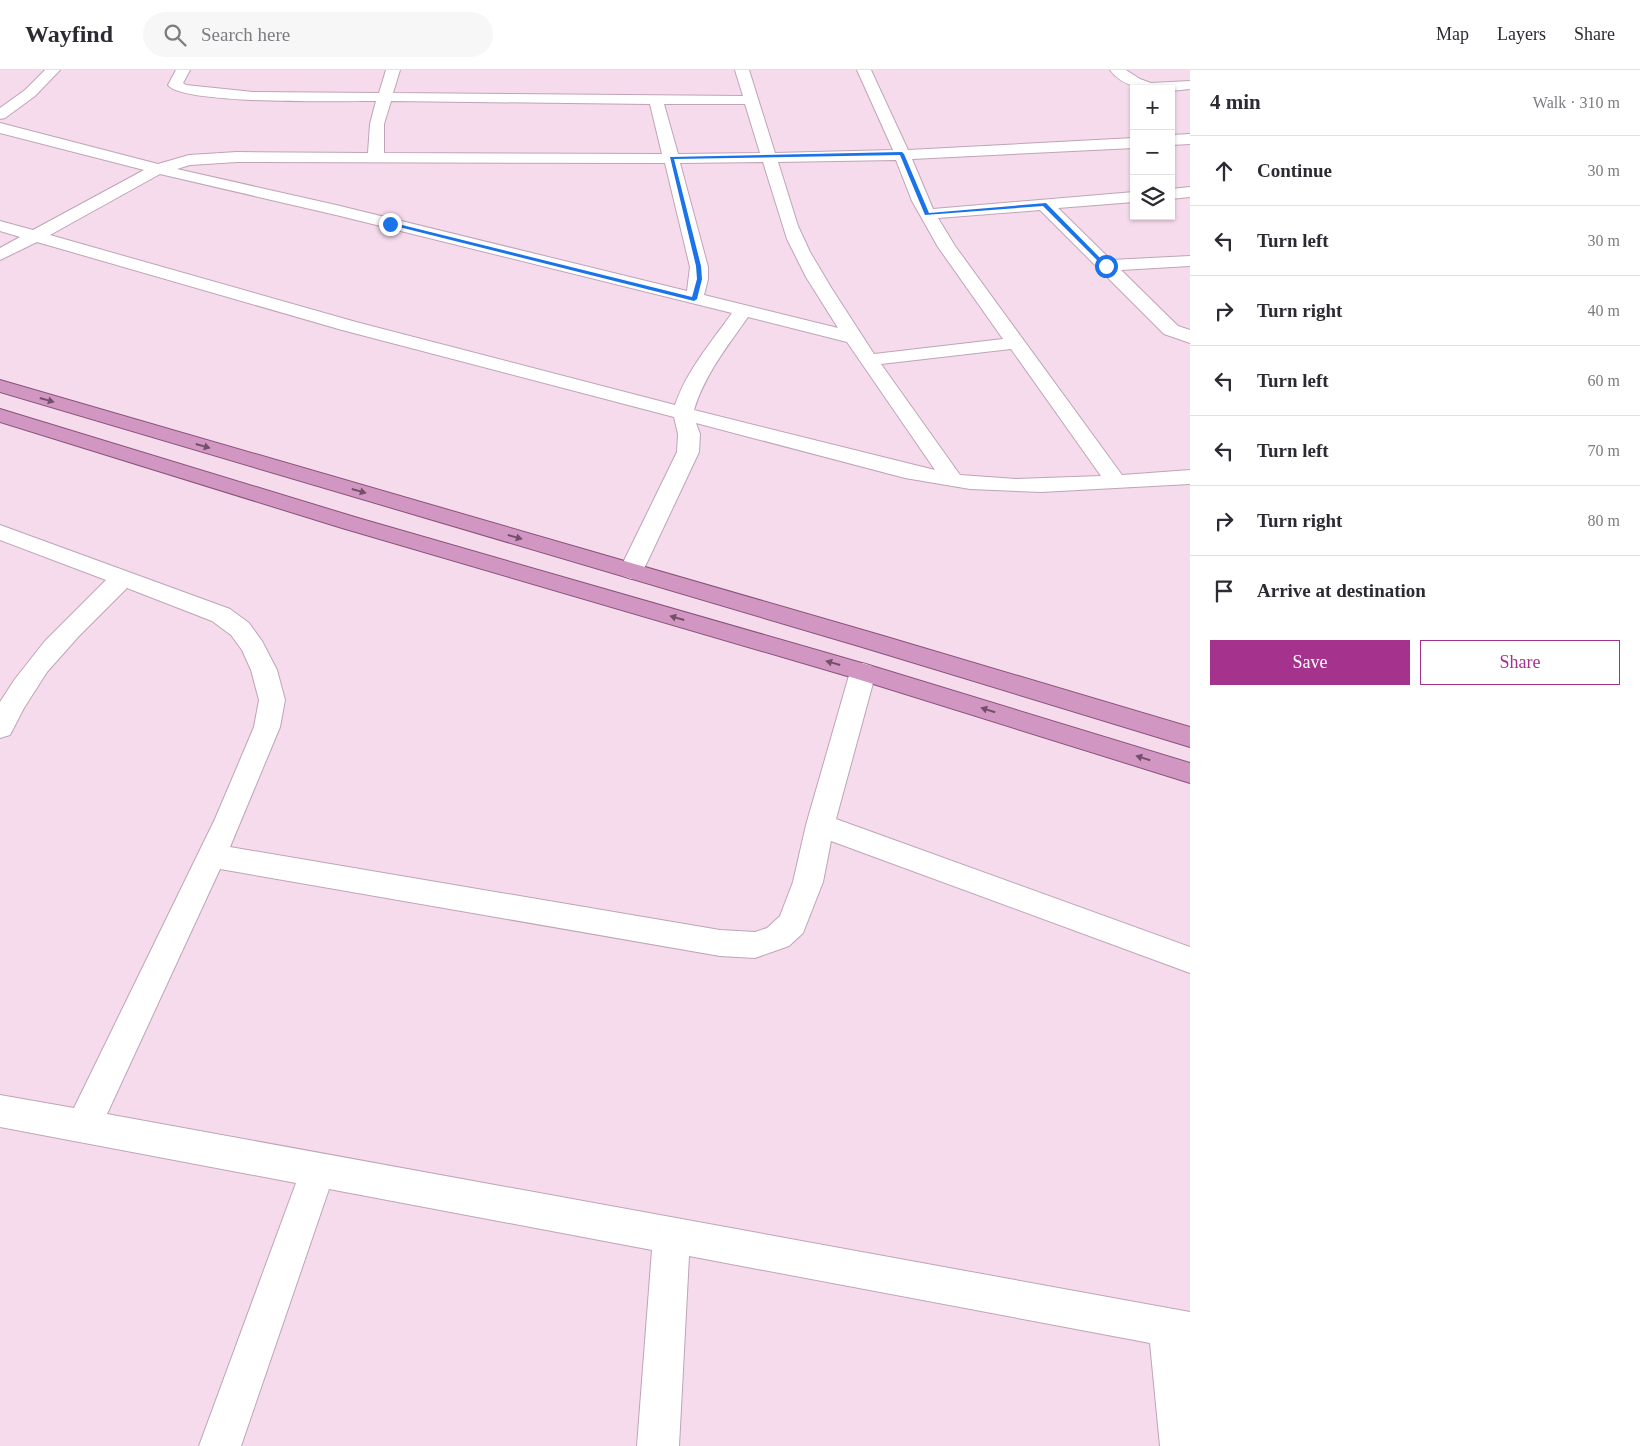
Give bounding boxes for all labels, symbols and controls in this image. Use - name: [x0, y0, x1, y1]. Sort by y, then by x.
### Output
- search box: [143, 12, 493, 57]
- text: Wayfind: [25, 21, 113, 47]
- icon: search: [161, 21, 189, 49]
- text: Search here: [201, 24, 290, 45]
- text: Map: [1436, 24, 1469, 44]
- text: Layers: [1497, 24, 1546, 44]
- text: Share: [1574, 24, 1615, 44]
- map controls: [1130, 85, 1175, 220]
- button: +: [1130, 85, 1175, 130]
- text: 4 min: [1210, 90, 1261, 114]
- text: Walk · 310 m: [1533, 94, 1620, 111]
- button: −: [1130, 130, 1175, 175]
- icon: ahead: [1210, 157, 1238, 185]
- text: Continue: [1257, 160, 1332, 181]
- text: 30 m: [1588, 162, 1620, 179]
- button: layers: [1130, 175, 1175, 220]
- route end: [379, 213, 402, 236]
- icon: left: [1210, 227, 1238, 255]
- text: Turn left: [1257, 230, 1329, 251]
- text: 30 m: [1588, 232, 1620, 249]
- route start: [1095, 255, 1118, 278]
- icon: right: [1210, 297, 1238, 325]
- text: Turn right: [1257, 300, 1342, 321]
- text: 40 m: [1588, 302, 1620, 319]
- icon: left: [1210, 367, 1238, 395]
- text: Turn left: [1257, 370, 1329, 391]
- text: 60 m: [1588, 372, 1620, 389]
- one-way arrow: [39, 396, 54, 404]
- icon: left: [1210, 437, 1238, 465]
- text: Turn left: [1257, 440, 1329, 461]
- one-way arrow: [195, 442, 210, 450]
- text: 70 m: [1588, 442, 1620, 459]
- one-way arrow: [351, 488, 366, 496]
- icon: right: [1210, 507, 1238, 535]
- text: Turn right: [1257, 510, 1342, 531]
- text: 80 m: [1588, 512, 1620, 529]
- one-way arrow: [507, 534, 522, 542]
- icon: arrive: [1210, 577, 1238, 605]
- text: Arrive at destination: [1257, 580, 1426, 601]
- one-way arrow: [669, 613, 684, 621]
- button: Save: [1210, 640, 1410, 685]
- button: Share: [1420, 640, 1620, 685]
- one-way arrow: [825, 658, 840, 666]
- one-way arrow: [981, 706, 996, 714]
- one-way arrow: [1136, 754, 1151, 762]

